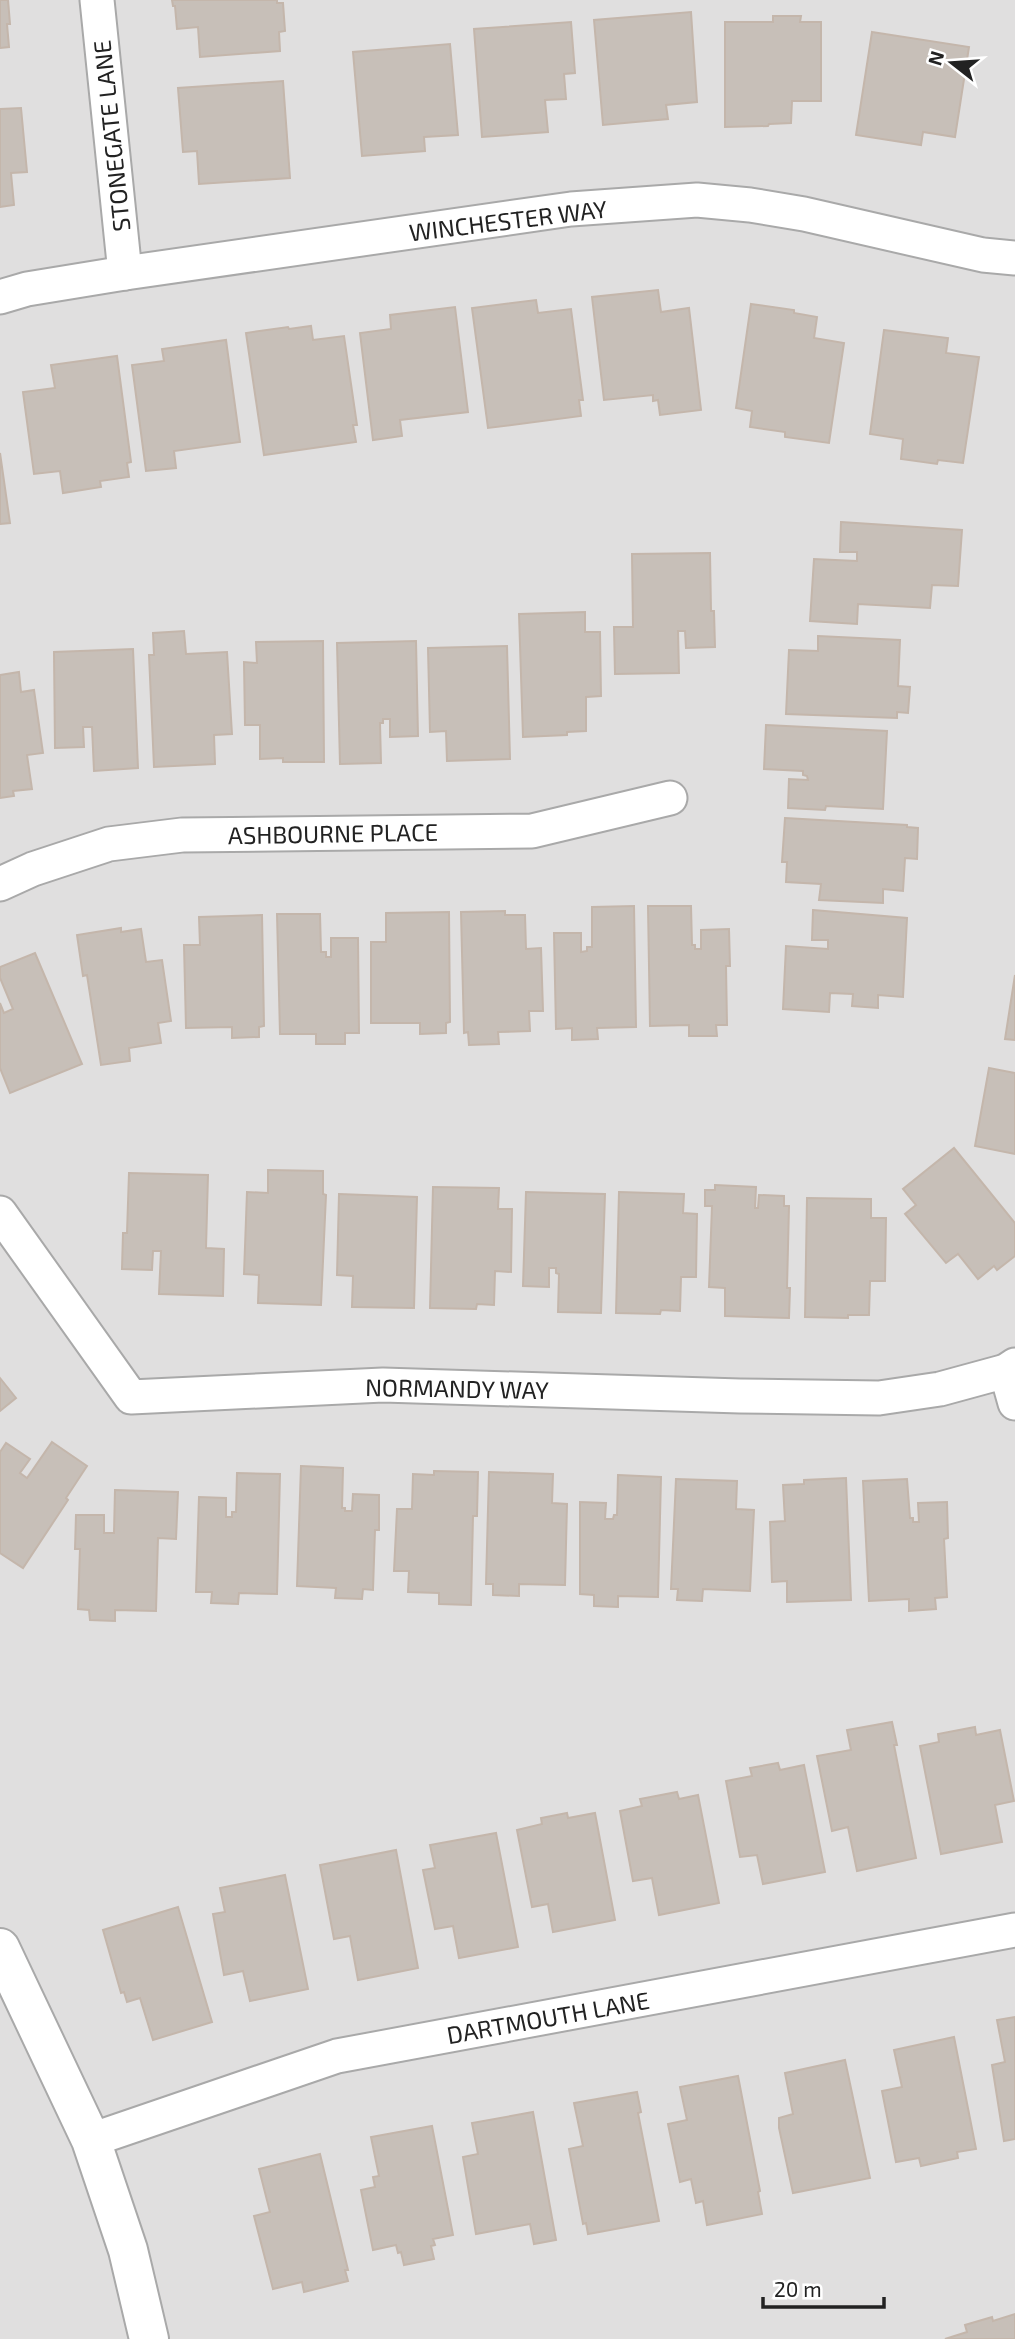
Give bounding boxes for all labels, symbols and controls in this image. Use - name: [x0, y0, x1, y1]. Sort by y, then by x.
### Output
- north arrow: [917, 28, 987, 98]
- street label: STONEGATE LANE: [87, 39, 135, 233]
- text: N: [922, 48, 948, 68]
- street label: WINCHESTER WAY: [407, 193, 609, 247]
- street label: ASHBOURNE PLACE: [228, 817, 438, 849]
- street label: NORMANDY WAY: [365, 1372, 549, 1404]
- street label: DARTMOUTH LANE: [444, 1985, 652, 2049]
- scale bar: [763, 2266, 884, 2310]
- text: 20 m: [774, 2276, 822, 2301]

